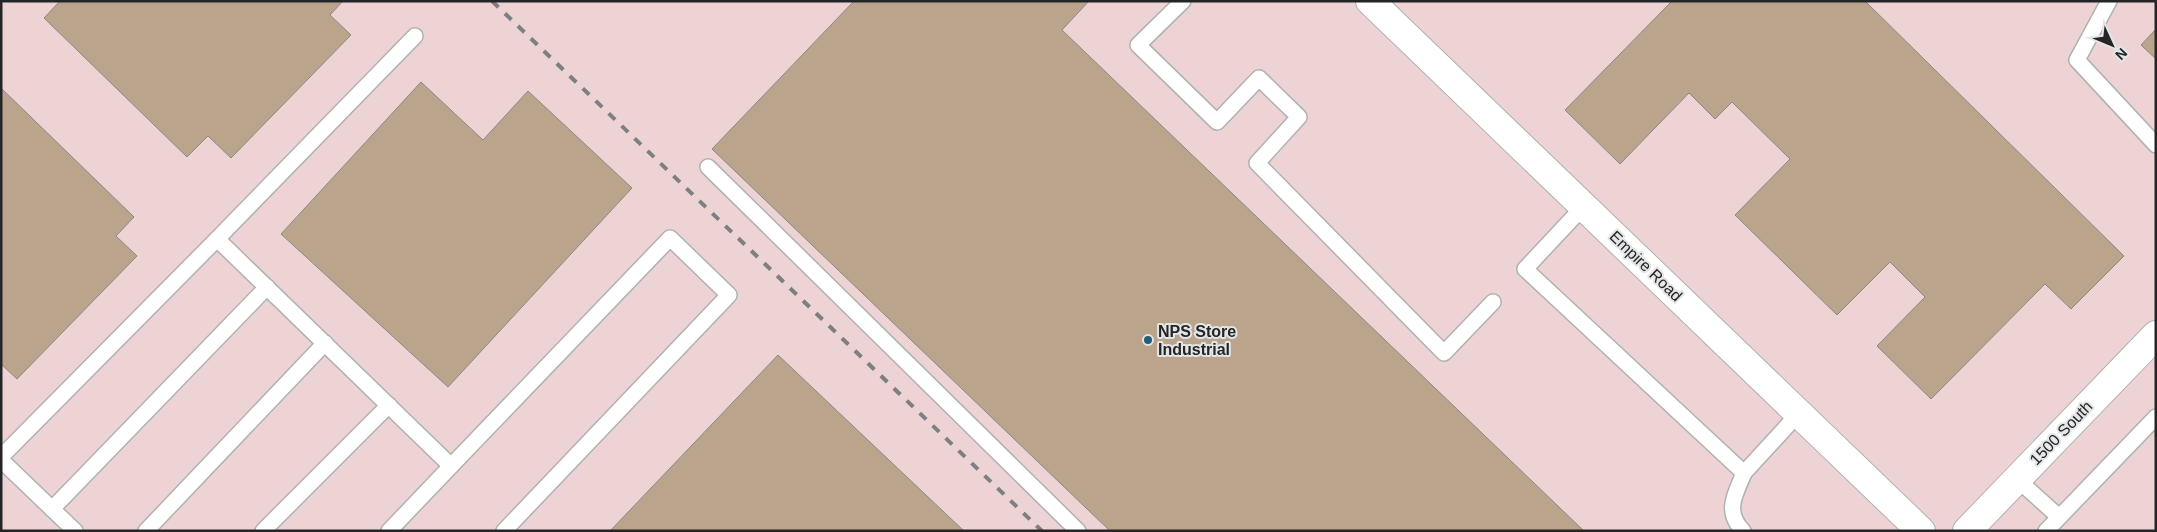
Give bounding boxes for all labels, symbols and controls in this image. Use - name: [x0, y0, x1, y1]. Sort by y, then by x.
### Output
- north arrow: [2087, 20, 2137, 70]
- text: N: [2112, 45, 2131, 63]
- street label: Empire Road: [1607, 227, 1685, 305]
- place label: NPS Store Industrial: [1158, 323, 1236, 358]
- marker: NPS Store Industrial: [1142, 334, 1154, 346]
- street label: 1500 South: [2026, 398, 2096, 468]

